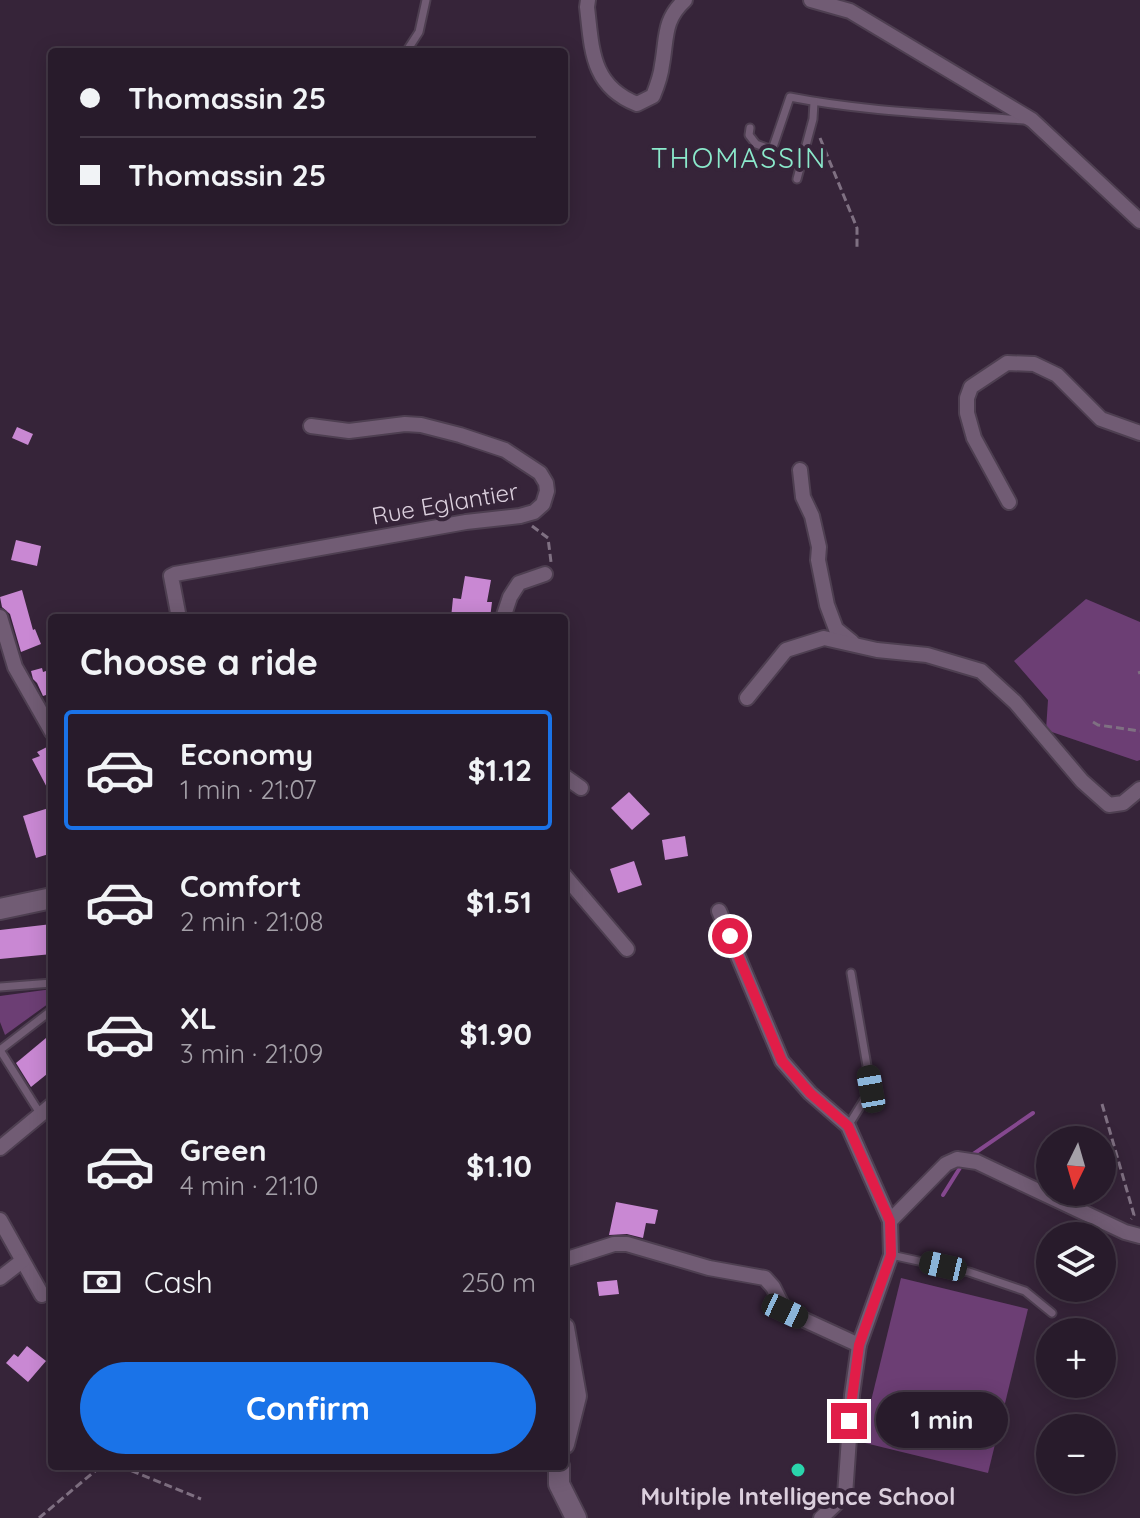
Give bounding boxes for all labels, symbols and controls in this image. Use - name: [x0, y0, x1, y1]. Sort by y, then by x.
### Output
- text: Thomassin 25: [128, 79, 326, 117]
- district label: THOMASSIN: [651, 140, 827, 175]
- text: Thomassin 25: [128, 156, 326, 194]
- street label: Rue Eglantier: [369, 475, 520, 531]
- text: Choose a ride: [80, 639, 318, 684]
- icon: car: [84, 734, 156, 806]
- text: Economy: [180, 735, 313, 773]
- text: $1.12: [468, 751, 532, 789]
- text: 1 min · 21:07: [180, 773, 317, 806]
- icon: car: [84, 866, 156, 938]
- text: Comfort: [180, 867, 301, 905]
- text: $1.51: [466, 883, 532, 921]
- text: 2 min · 21:08: [180, 905, 323, 938]
- route start: [712, 918, 748, 954]
- icon: car: [84, 998, 156, 1070]
- text: XL: [180, 999, 217, 1037]
- text: $1.90: [459, 1015, 532, 1053]
- text: 3 min · 21:09: [180, 1037, 323, 1070]
- car: [855, 1063, 887, 1115]
- north arrow: [1036, 1126, 1116, 1206]
- map controls: [1036, 1126, 1116, 1494]
- icon: car: [84, 1130, 156, 1202]
- text: Green: [180, 1131, 267, 1169]
- text: $1.10: [466, 1147, 532, 1185]
- text: 4 min · 21:10: [180, 1169, 318, 1202]
- button: layers: [1036, 1222, 1116, 1302]
- car: [917, 1249, 969, 1283]
- icon: cash: [80, 1260, 124, 1304]
- text: Cash: [144, 1263, 213, 1301]
- text: 250 m: [461, 1266, 536, 1299]
- car: [758, 1290, 812, 1332]
- button: +: [1036, 1318, 1116, 1398]
- button: Confirm: [80, 1362, 536, 1454]
- callout: 1 min: [877, 1393, 1009, 1449]
- route end: [831, 1403, 867, 1439]
- text: 1 min: [911, 1403, 974, 1436]
- button: −: [1036, 1414, 1116, 1494]
- marker: Multiple Intelligence School: [789, 1461, 807, 1479]
- place label: Multiple Intelligence School: [640, 1481, 956, 1511]

